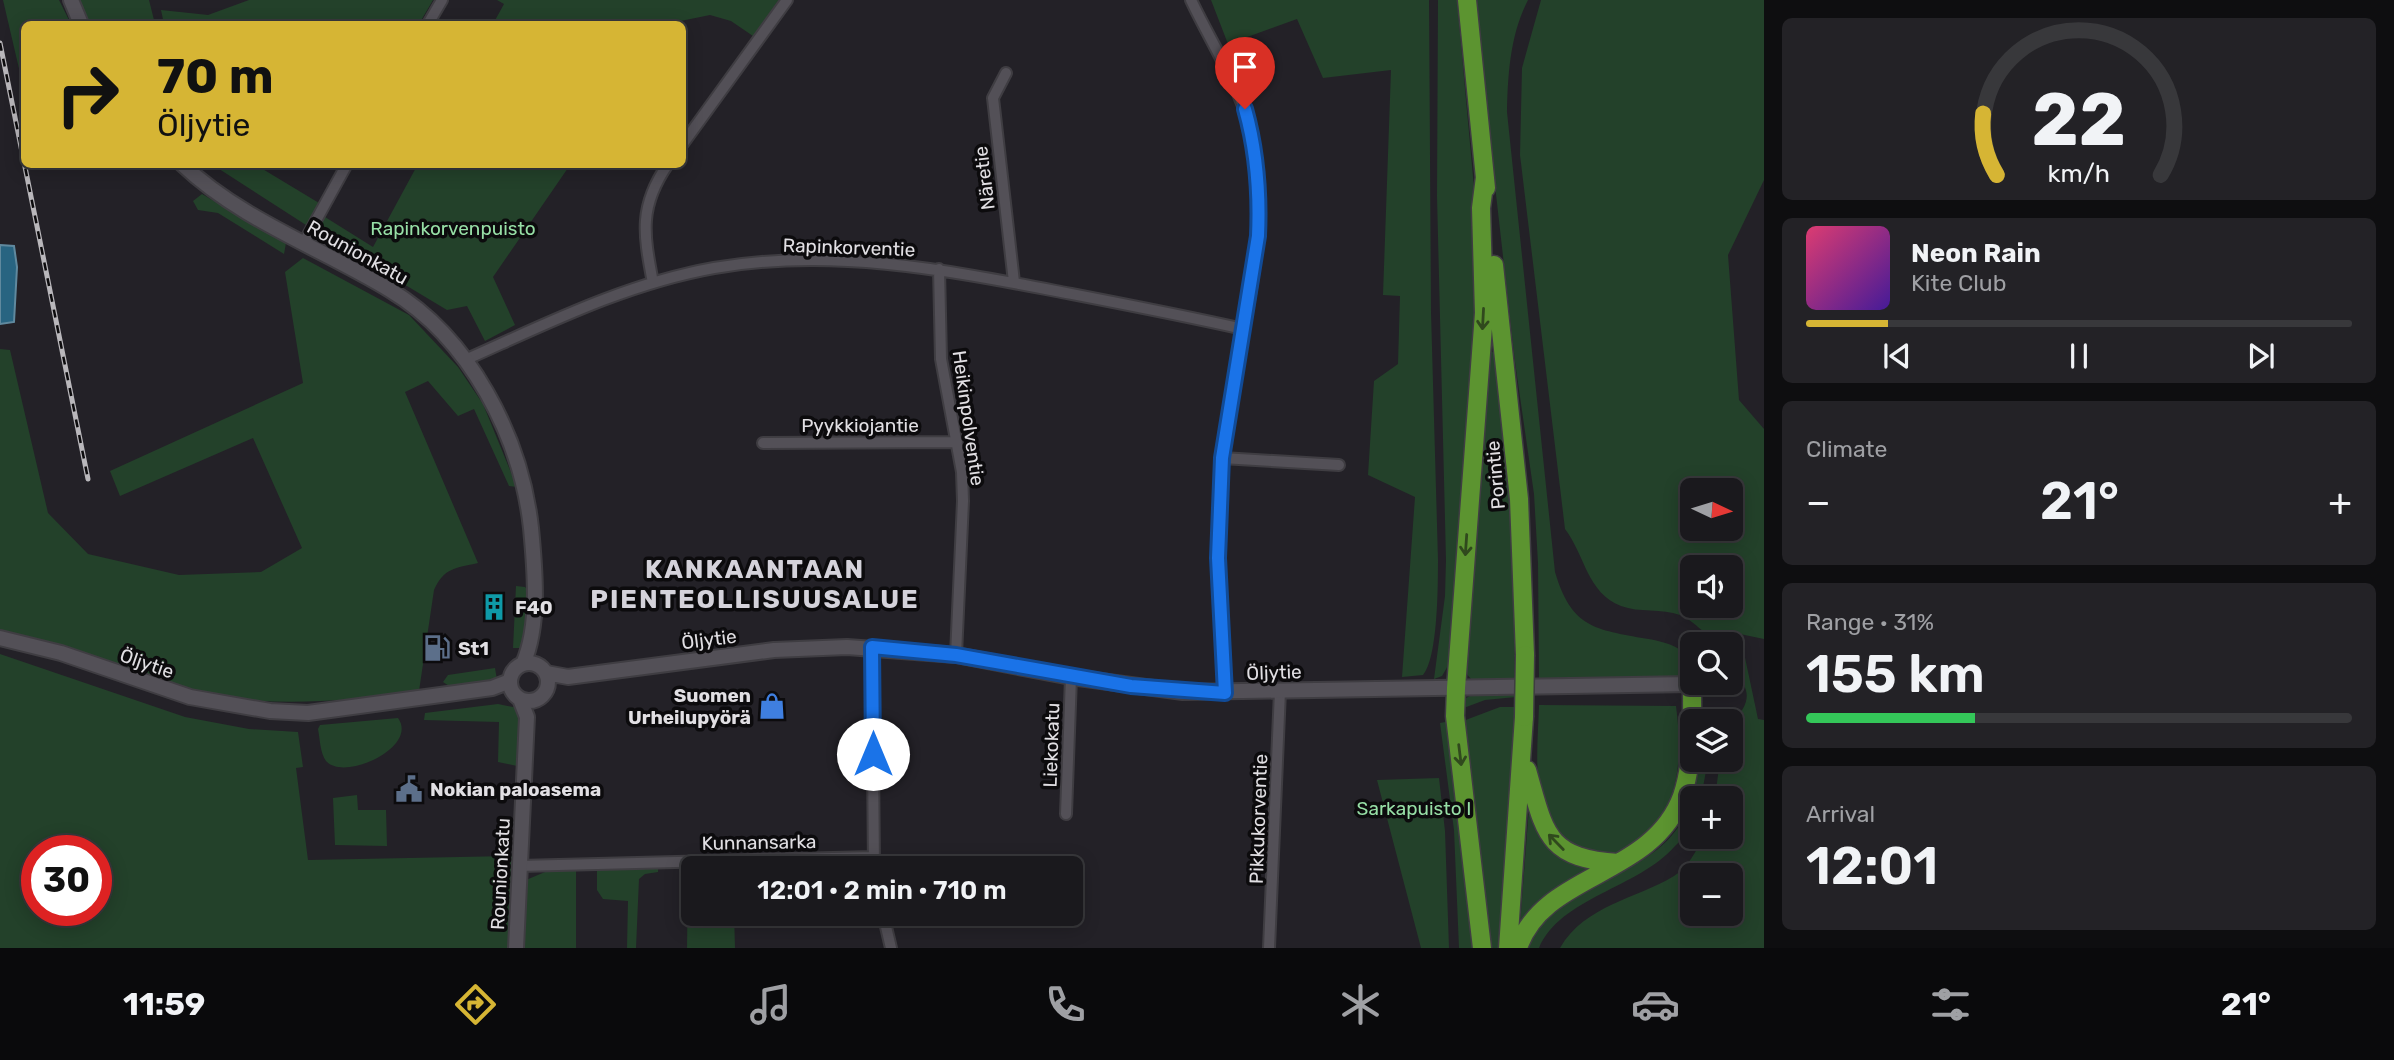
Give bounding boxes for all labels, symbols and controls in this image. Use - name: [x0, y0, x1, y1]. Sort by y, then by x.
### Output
- pin: [1215, 37, 1275, 109]
- text: 70 m: [157, 47, 274, 105]
- icon: arrive: [1226, 48, 1264, 86]
- icon: right: [42, 49, 133, 140]
- text: 22: [2032, 77, 2126, 163]
- text: Öljytie: [157, 106, 250, 144]
- street label: Näretie: [969, 145, 1000, 211]
- text: km/h: [2048, 159, 2110, 188]
- street label: Rounionkatu: [303, 215, 412, 290]
- park label: Rapinkorvenpuisto: [370, 217, 536, 240]
- street label: Rapinkorventie: [782, 234, 916, 261]
- text: Neon Rain: [1911, 238, 2041, 269]
- text: Kite Club: [1911, 269, 2006, 297]
- one-way arrow: [1477, 307, 1490, 330]
- icon: previous: [1878, 337, 1916, 375]
- icon: pause: [2060, 337, 2098, 375]
- icon: next: [2242, 337, 2280, 375]
- street label: Heikinpolventie: [948, 349, 989, 487]
- street label: Pyykkiojantie: [801, 414, 919, 437]
- text: Climate: [1806, 435, 1887, 463]
- street label: Porintie: [1481, 440, 1510, 510]
- text: 21°: [2040, 470, 2119, 532]
- north arrow: [1680, 478, 1743, 541]
- map controls: [1680, 478, 1743, 926]
- text: −: [1806, 479, 1831, 525]
- text: +: [2328, 479, 2352, 525]
- one-way arrow: [1459, 534, 1472, 556]
- district label: KANKAANTAAN PIENTEOLLISUUSALUE: [590, 554, 920, 615]
- button: sound: [1680, 555, 1743, 618]
- building icon: F40: [479, 592, 509, 622]
- place label: F40: [515, 596, 553, 619]
- text: Range · 31%: [1806, 608, 1934, 636]
- street label: Öljytie: [680, 625, 738, 654]
- button: search: [1680, 632, 1743, 695]
- fuel station icon: St1: [422, 633, 452, 663]
- place label: St1: [458, 637, 489, 660]
- text: 155 km: [1806, 643, 1985, 705]
- street label: Öljytie: [117, 644, 177, 683]
- street label: Öljytie: [1246, 660, 1302, 685]
- place label: Suomen Urheilupyörä: [628, 684, 751, 729]
- shop icon: Suomen Urheilupyörä: [757, 691, 787, 721]
- street label: Liekokatu: [1039, 702, 1064, 788]
- button: layers: [1680, 709, 1743, 772]
- position arrow: [836, 717, 910, 791]
- one-way arrow: [1454, 744, 1467, 766]
- street label: Pikkukorventie: [1245, 754, 1272, 884]
- public building icon: Nokian paloasema: [394, 774, 424, 804]
- place label: Nokian paloasema: [430, 778, 601, 801]
- button: +: [1680, 786, 1743, 849]
- park label: Sarkapuisto I: [1357, 797, 1471, 820]
- text: Arrival: [1806, 800, 1875, 828]
- street label: Rounionkatu: [486, 817, 515, 931]
- street label: Kunnansarka: [701, 830, 817, 855]
- one-way arrow: [1548, 833, 1565, 850]
- speed limit sign: 30: [21, 835, 112, 926]
- text: 12:01: [1806, 835, 1938, 897]
- button: −: [1680, 863, 1743, 926]
- text: 12:01 · 2 min · 710 m: [757, 875, 1007, 906]
- icon: directions: [451, 980, 500, 1029]
- icon: music: [746, 980, 795, 1029]
- icon: phone: [1041, 980, 1090, 1029]
- icon: climate: [1336, 980, 1385, 1029]
- icon: car: [1631, 980, 1680, 1029]
- icon: filters: [1926, 980, 1975, 1029]
- text: 11:59: [123, 985, 205, 1023]
- text: 21°: [2221, 985, 2271, 1023]

